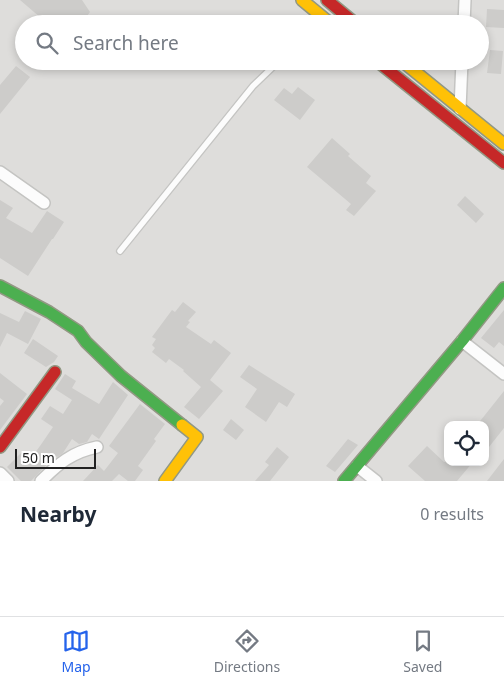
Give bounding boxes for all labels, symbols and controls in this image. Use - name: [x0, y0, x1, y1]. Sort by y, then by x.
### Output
- search box: [15, 15, 489, 70]
- icon: search: [33, 29, 61, 57]
- text: Search here: [73, 30, 179, 56]
- map controls: [444, 421, 489, 466]
- button: locate: [444, 421, 489, 466]
- scale bar: [15, 446, 96, 469]
- text: 50 m: [22, 448, 55, 467]
- text: Nearby: [20, 500, 96, 528]
- text: 0 results: [420, 503, 484, 525]
- tab: Map: [62, 627, 91, 676]
- tab: Directions: [214, 627, 280, 676]
- tab: Saved: [403, 627, 442, 676]

